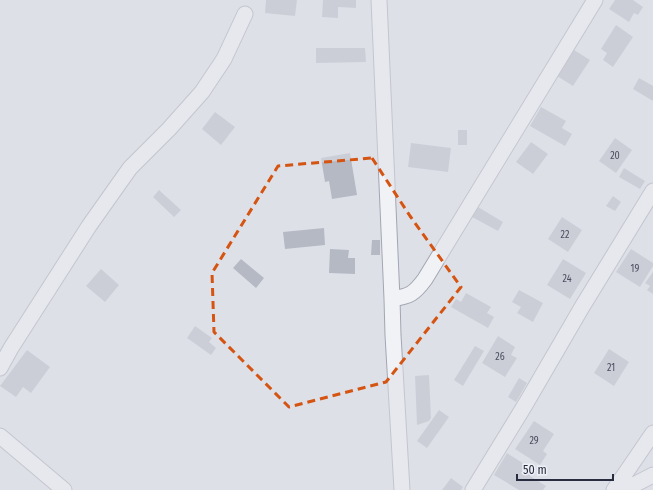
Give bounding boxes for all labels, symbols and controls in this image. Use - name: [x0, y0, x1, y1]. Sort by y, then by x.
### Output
- house number: 20: [610, 150, 620, 162]
- house number: 22: [561, 229, 570, 241]
- house number: 19: [631, 263, 640, 275]
- house number: 24: [562, 273, 572, 285]
- house number: 26: [495, 351, 505, 363]
- house number: 21: [607, 362, 615, 374]
- house number: 29: [529, 435, 539, 447]
- scale bar: [517, 456, 613, 482]
- text: 50 m: [523, 463, 547, 477]

